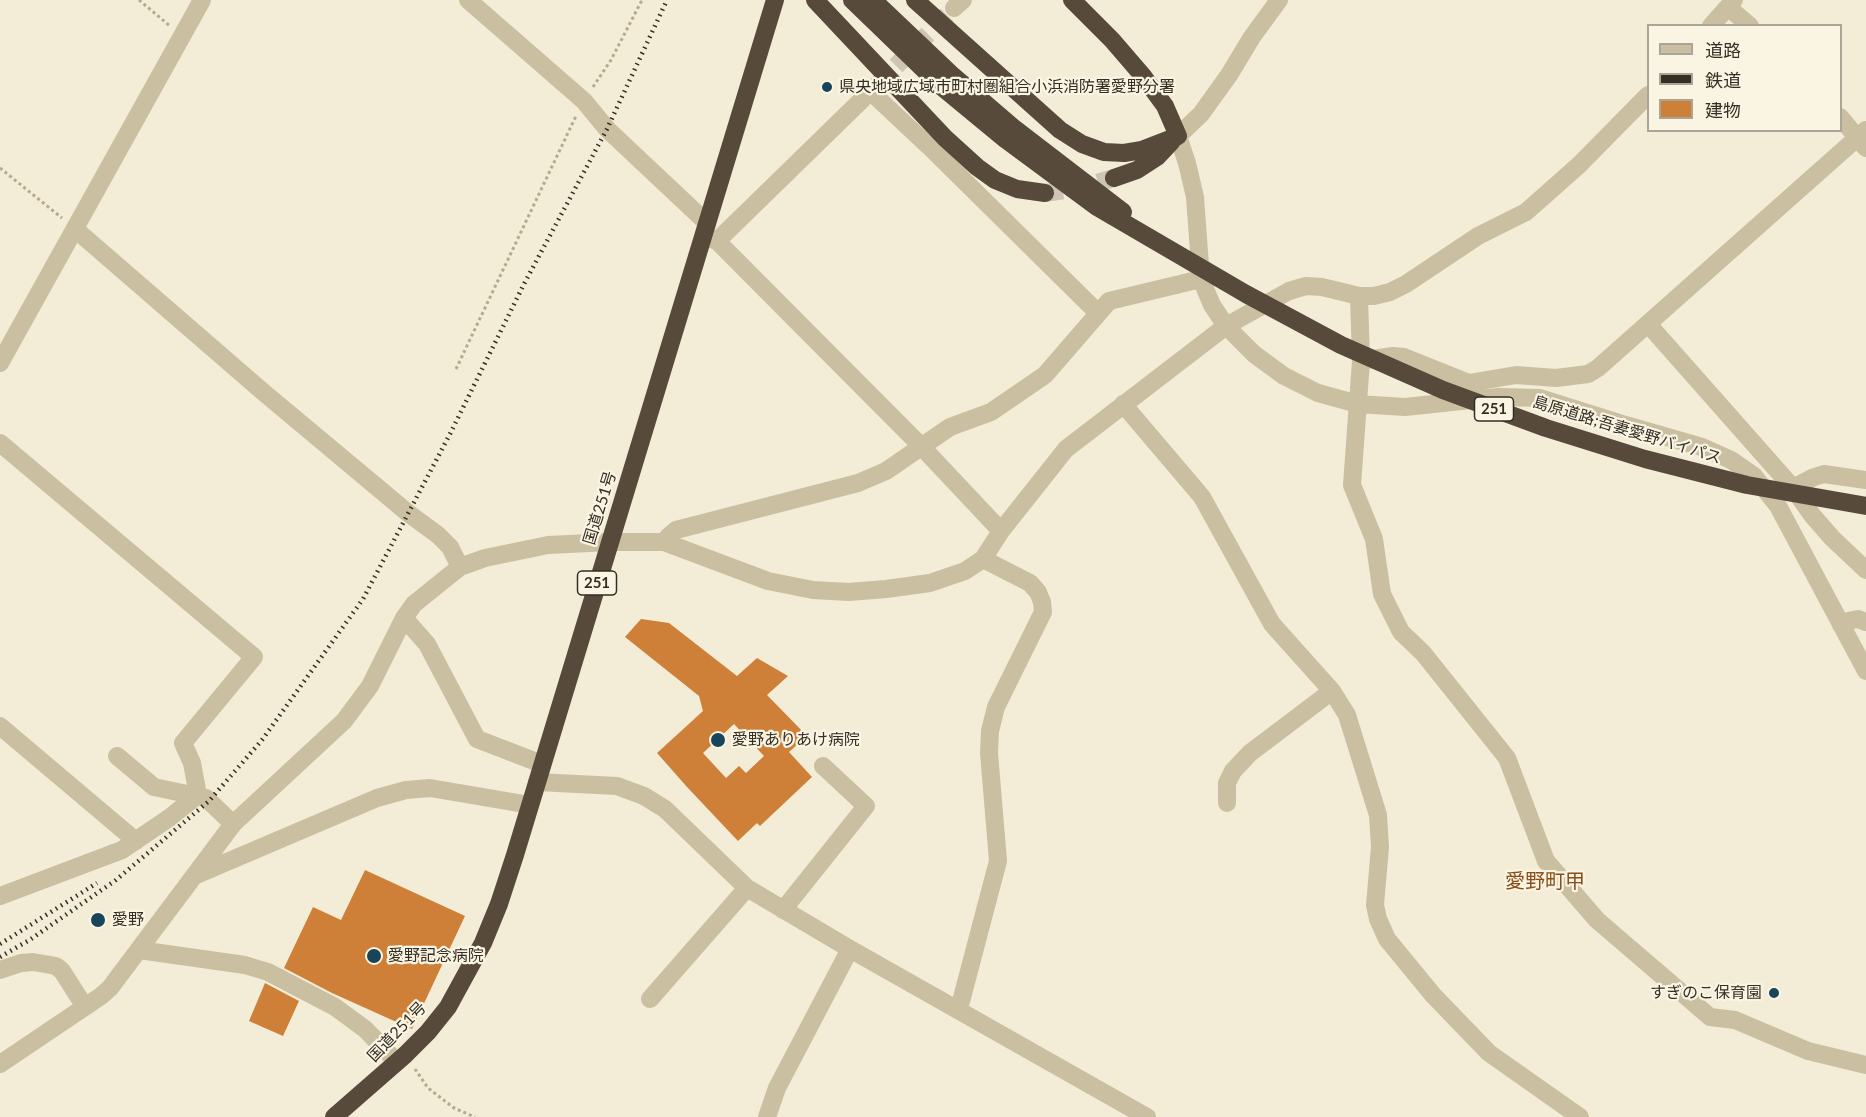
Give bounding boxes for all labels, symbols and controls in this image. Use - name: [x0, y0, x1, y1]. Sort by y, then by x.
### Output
- legend: [1647, 24, 1842, 132]
- text: 道路: [1705, 39, 1741, 61]
- text: 鉄道: [1705, 69, 1741, 91]
- place label: 県央地域広域市町村圏組合小浜消防署愛野分署: [839, 77, 1175, 97]
- marker: 県央地域広域市町村圏組合小浜消防署愛野分署: [820, 80, 834, 94]
- text: 建物: [1705, 99, 1741, 121]
- street label: 島原道路;吾妻愛野バイパス: [1530, 392, 1724, 468]
- road number: 251: [1474, 397, 1514, 421]
- street label: 国道251号: [580, 469, 620, 547]
- road number: 251: [578, 571, 616, 595]
- place label: 愛野ありあけ病院: [732, 730, 860, 750]
- marker: 愛野ありあけ病院: [709, 731, 727, 749]
- district label: 愛野町甲: [1505, 870, 1585, 894]
- place label: 愛野: [112, 910, 144, 930]
- marker: 愛野: [89, 911, 107, 929]
- place label: 愛野記念病院: [388, 946, 484, 966]
- marker: 愛野記念病院: [365, 947, 383, 965]
- place label: すぎのこ保育園: [1650, 983, 1762, 1003]
- marker: すぎのこ保育園: [1767, 986, 1781, 1000]
- street label: 国道251号: [364, 998, 430, 1066]

